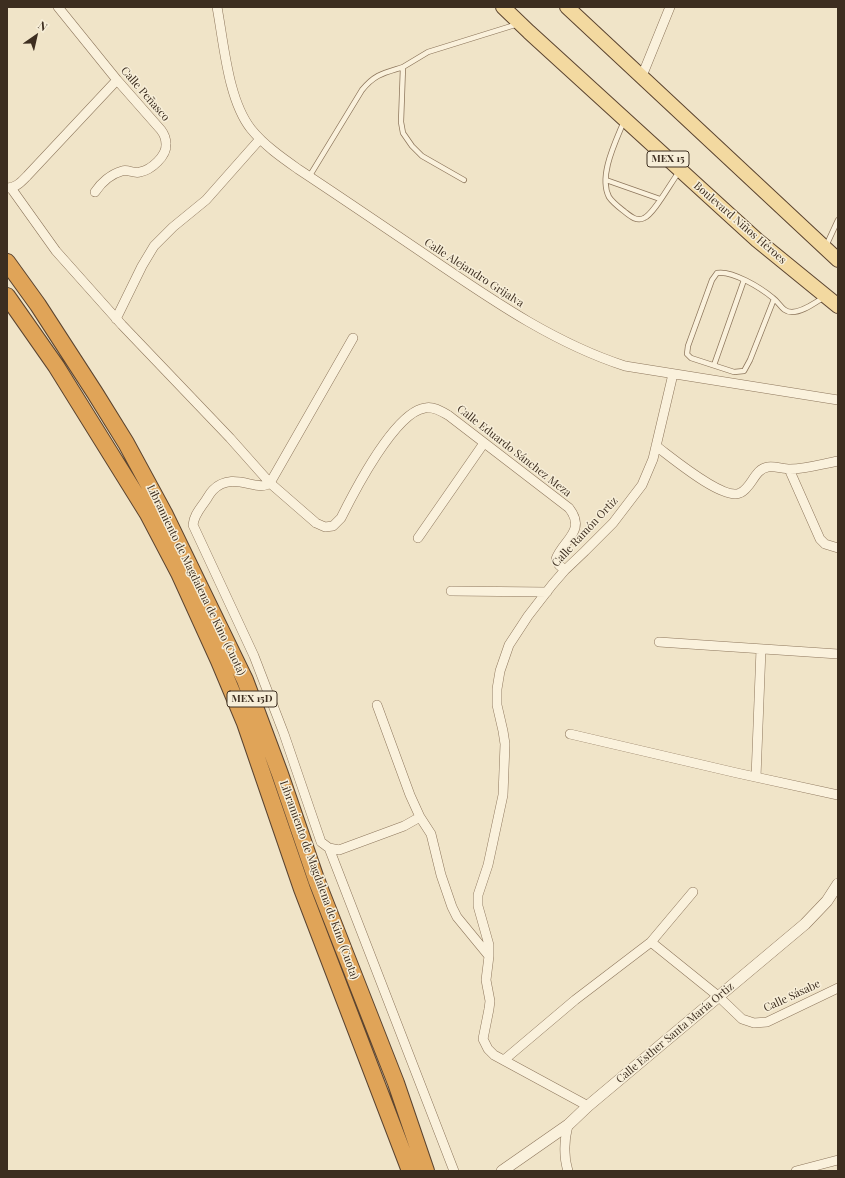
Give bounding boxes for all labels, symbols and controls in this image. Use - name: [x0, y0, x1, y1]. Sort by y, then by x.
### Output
- north arrow: [16, 16, 56, 56]
- text: N: [35, 17, 50, 34]
- street label: Calle Peñasco: [118, 64, 172, 124]
- road number: MEX 15: [647, 151, 689, 167]
- street label: Boulevard Niños Héroes: [691, 179, 789, 267]
- street label: Calle Alejandro Grijalva: [422, 236, 526, 310]
- street label: Calle Eduardo Sánchez Meza: [454, 402, 574, 500]
- street label: Libramiento de Magdalena de Kino (Cuota): [144, 483, 248, 677]
- street label: Calle Ramón Ortiz: [549, 494, 621, 570]
- road number: MEX 15D: [227, 691, 277, 707]
- street label: Libramiento de Magdalena de Kino (Cuota): [277, 779, 361, 981]
- street label: Calle Sásabe: [762, 977, 822, 1015]
- street label: Calle Esther Santa María Ortiz: [613, 980, 737, 1086]

